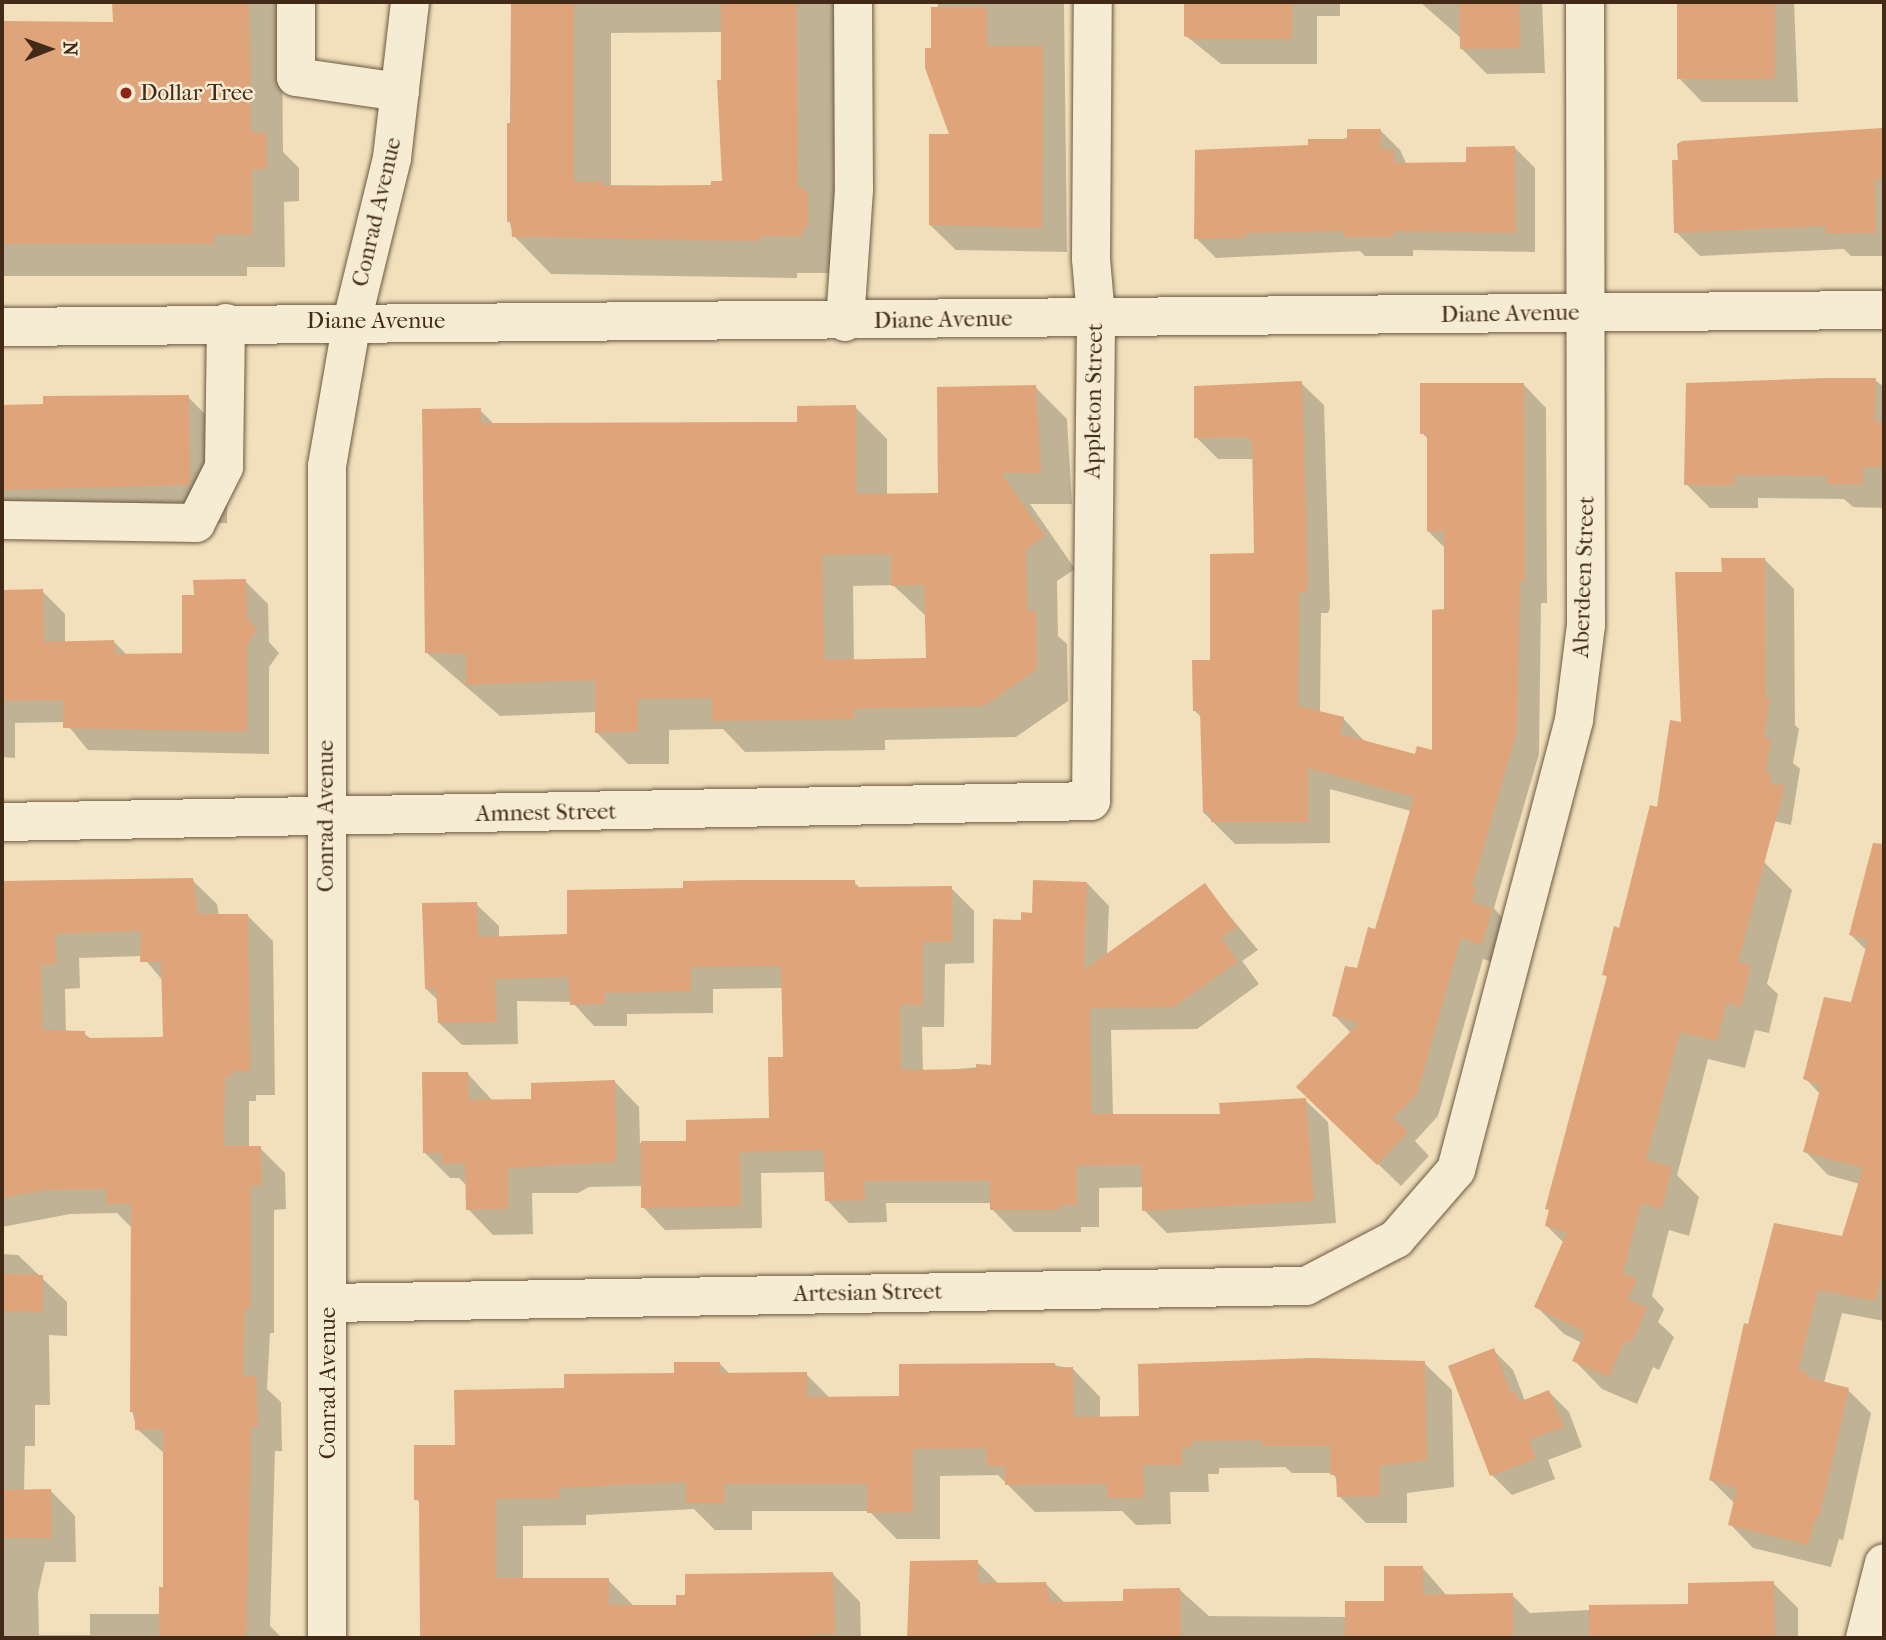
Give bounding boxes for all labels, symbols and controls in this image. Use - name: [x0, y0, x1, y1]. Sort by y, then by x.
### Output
- north arrow: [14, 14, 84, 84]
- text: N: [59, 41, 81, 56]
- place label: Dollar Tree: [140, 79, 253, 107]
- marker: Dollar Tree: [118, 85, 134, 101]
- street label: Conrad Avenue: [346, 135, 408, 289]
- street label: Diane Avenue: [1440, 299, 1580, 329]
- street label: Diane Avenue: [873, 305, 1013, 335]
- street label: Diane Avenue: [307, 307, 445, 335]
- street label: Appleton Street: [1079, 323, 1109, 479]
- street label: Aberdeen Street: [1567, 496, 1601, 658]
- street label: Conrad Avenue: [312, 740, 340, 892]
- street label: Amnest Street: [475, 798, 617, 828]
- street label: Artesian Street: [793, 1278, 943, 1308]
- street label: Conrad Avenue: [314, 1307, 342, 1459]

